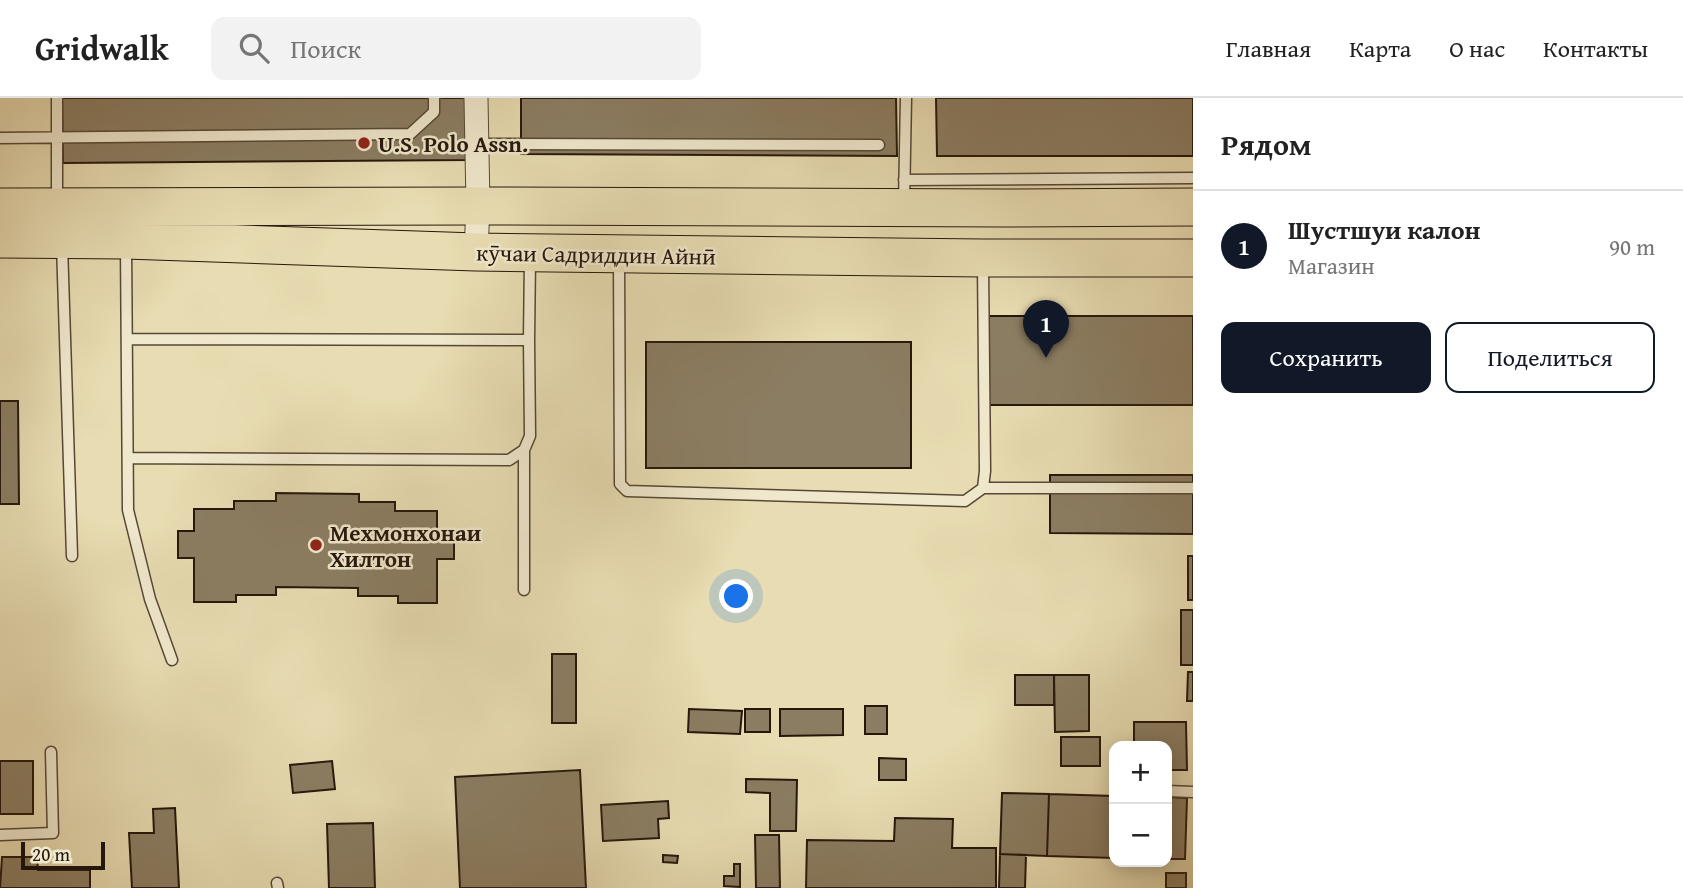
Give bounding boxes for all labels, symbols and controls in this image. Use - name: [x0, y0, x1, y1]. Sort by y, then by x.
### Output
- search box: [211, 17, 701, 80]
- text: Gridwalk: [35, 24, 169, 72]
- icon: search: [235, 29, 273, 67]
- text: Поиск: [291, 29, 361, 68]
- text: Главная: [1226, 31, 1311, 66]
- text: Карта: [1349, 31, 1411, 66]
- text: О нас: [1449, 31, 1505, 66]
- text: Контакты: [1543, 31, 1648, 66]
- text: Рядом: [1221, 122, 1312, 166]
- place label: U.S. Polo Assn.: [378, 127, 528, 160]
- marker: U.S. Polo Assn.: [356, 135, 372, 151]
- text: Шустшуи калон: [1288, 210, 1480, 249]
- text: 1: [1238, 230, 1250, 263]
- text: 90 m: [1609, 230, 1655, 263]
- street label: кӯчаи Садриддин Айнӣ: [476, 235, 716, 273]
- text: Магазин: [1288, 249, 1375, 282]
- pin: 1: [1023, 300, 1069, 358]
- button: Сохранить: [1221, 322, 1431, 393]
- button: Поделиться: [1445, 322, 1655, 393]
- place label: Мехмонхонаи Хилтон: [330, 516, 481, 575]
- marker: Мехмонхонаи Хилтон: [308, 537, 324, 553]
- your location: [719, 579, 753, 613]
- map controls: [1109, 741, 1172, 867]
- button: +: [1109, 741, 1172, 804]
- button: −: [1109, 804, 1172, 867]
- scale bar: [21, 839, 105, 871]
- text: 20 m: [32, 840, 70, 868]

